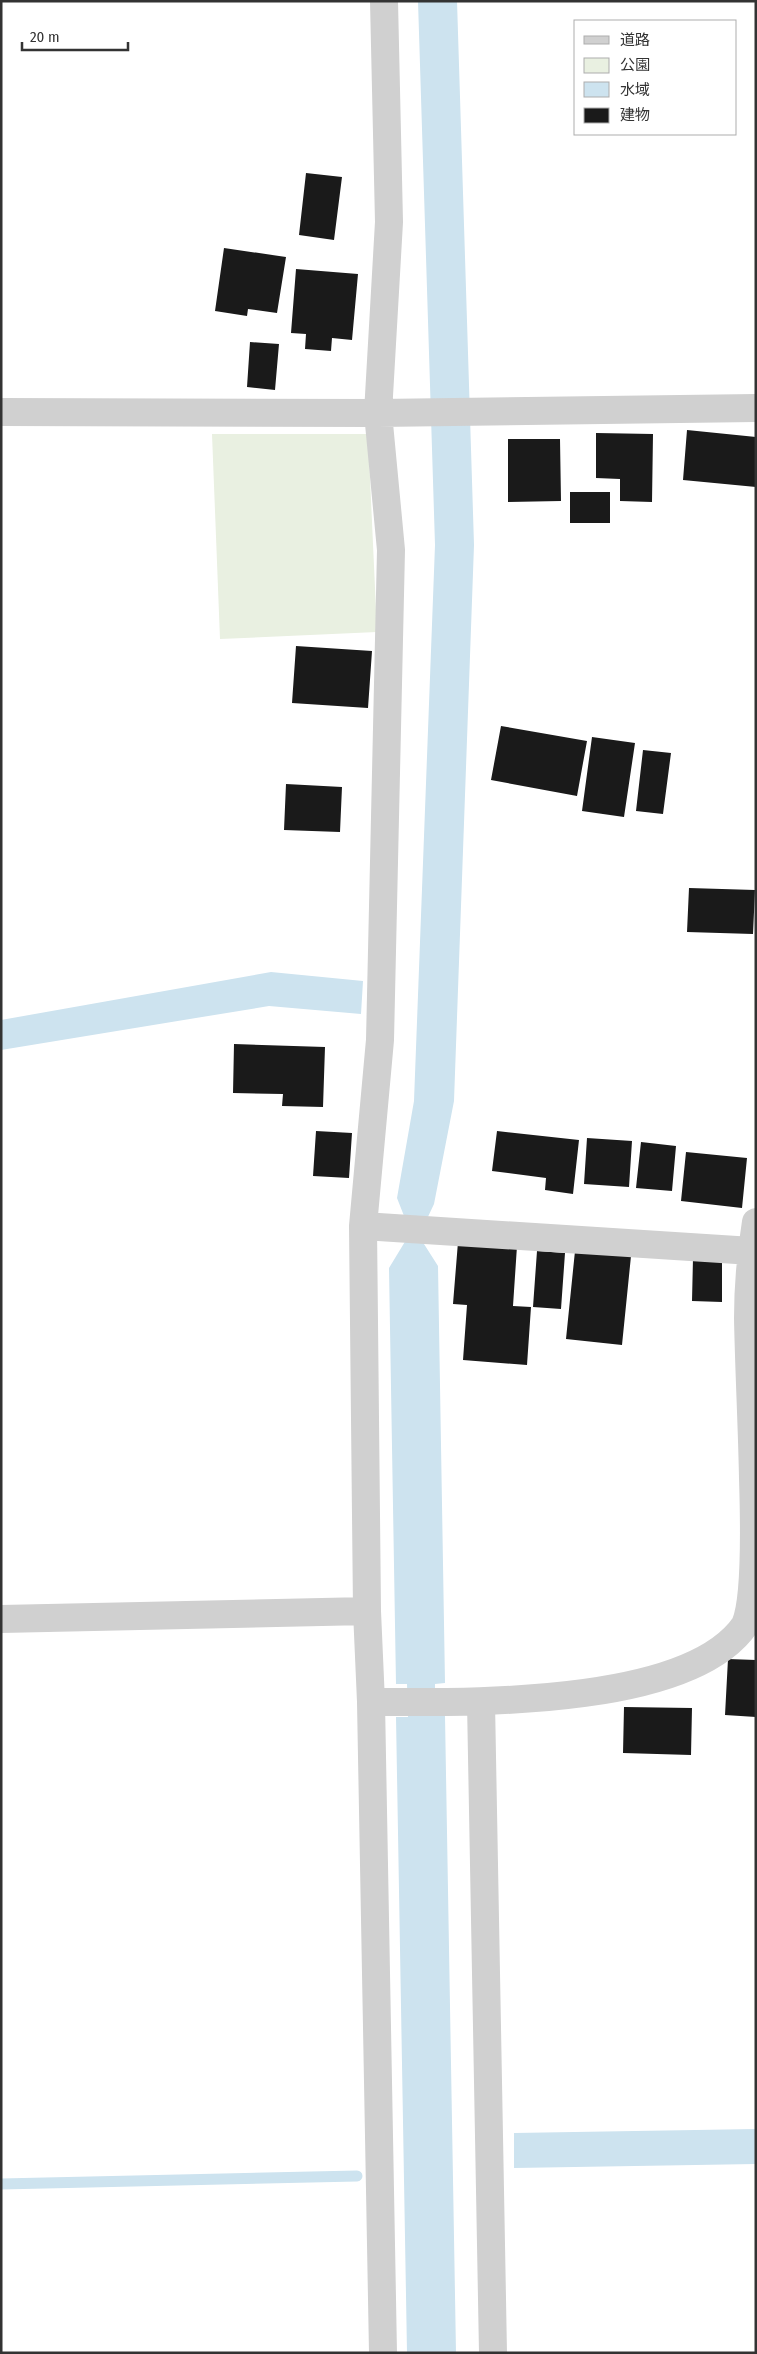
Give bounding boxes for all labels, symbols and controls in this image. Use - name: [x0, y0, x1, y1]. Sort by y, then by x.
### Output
- scale bar: [22, 20, 129, 52]
- legend: [574, 20, 737, 135]
- text: 20 m: [30, 28, 60, 46]
- text: 道路: [620, 31, 650, 49]
- text: 公園: [620, 56, 650, 74]
- text: 水域: [620, 81, 650, 99]
- text: 建物: [620, 106, 650, 124]

